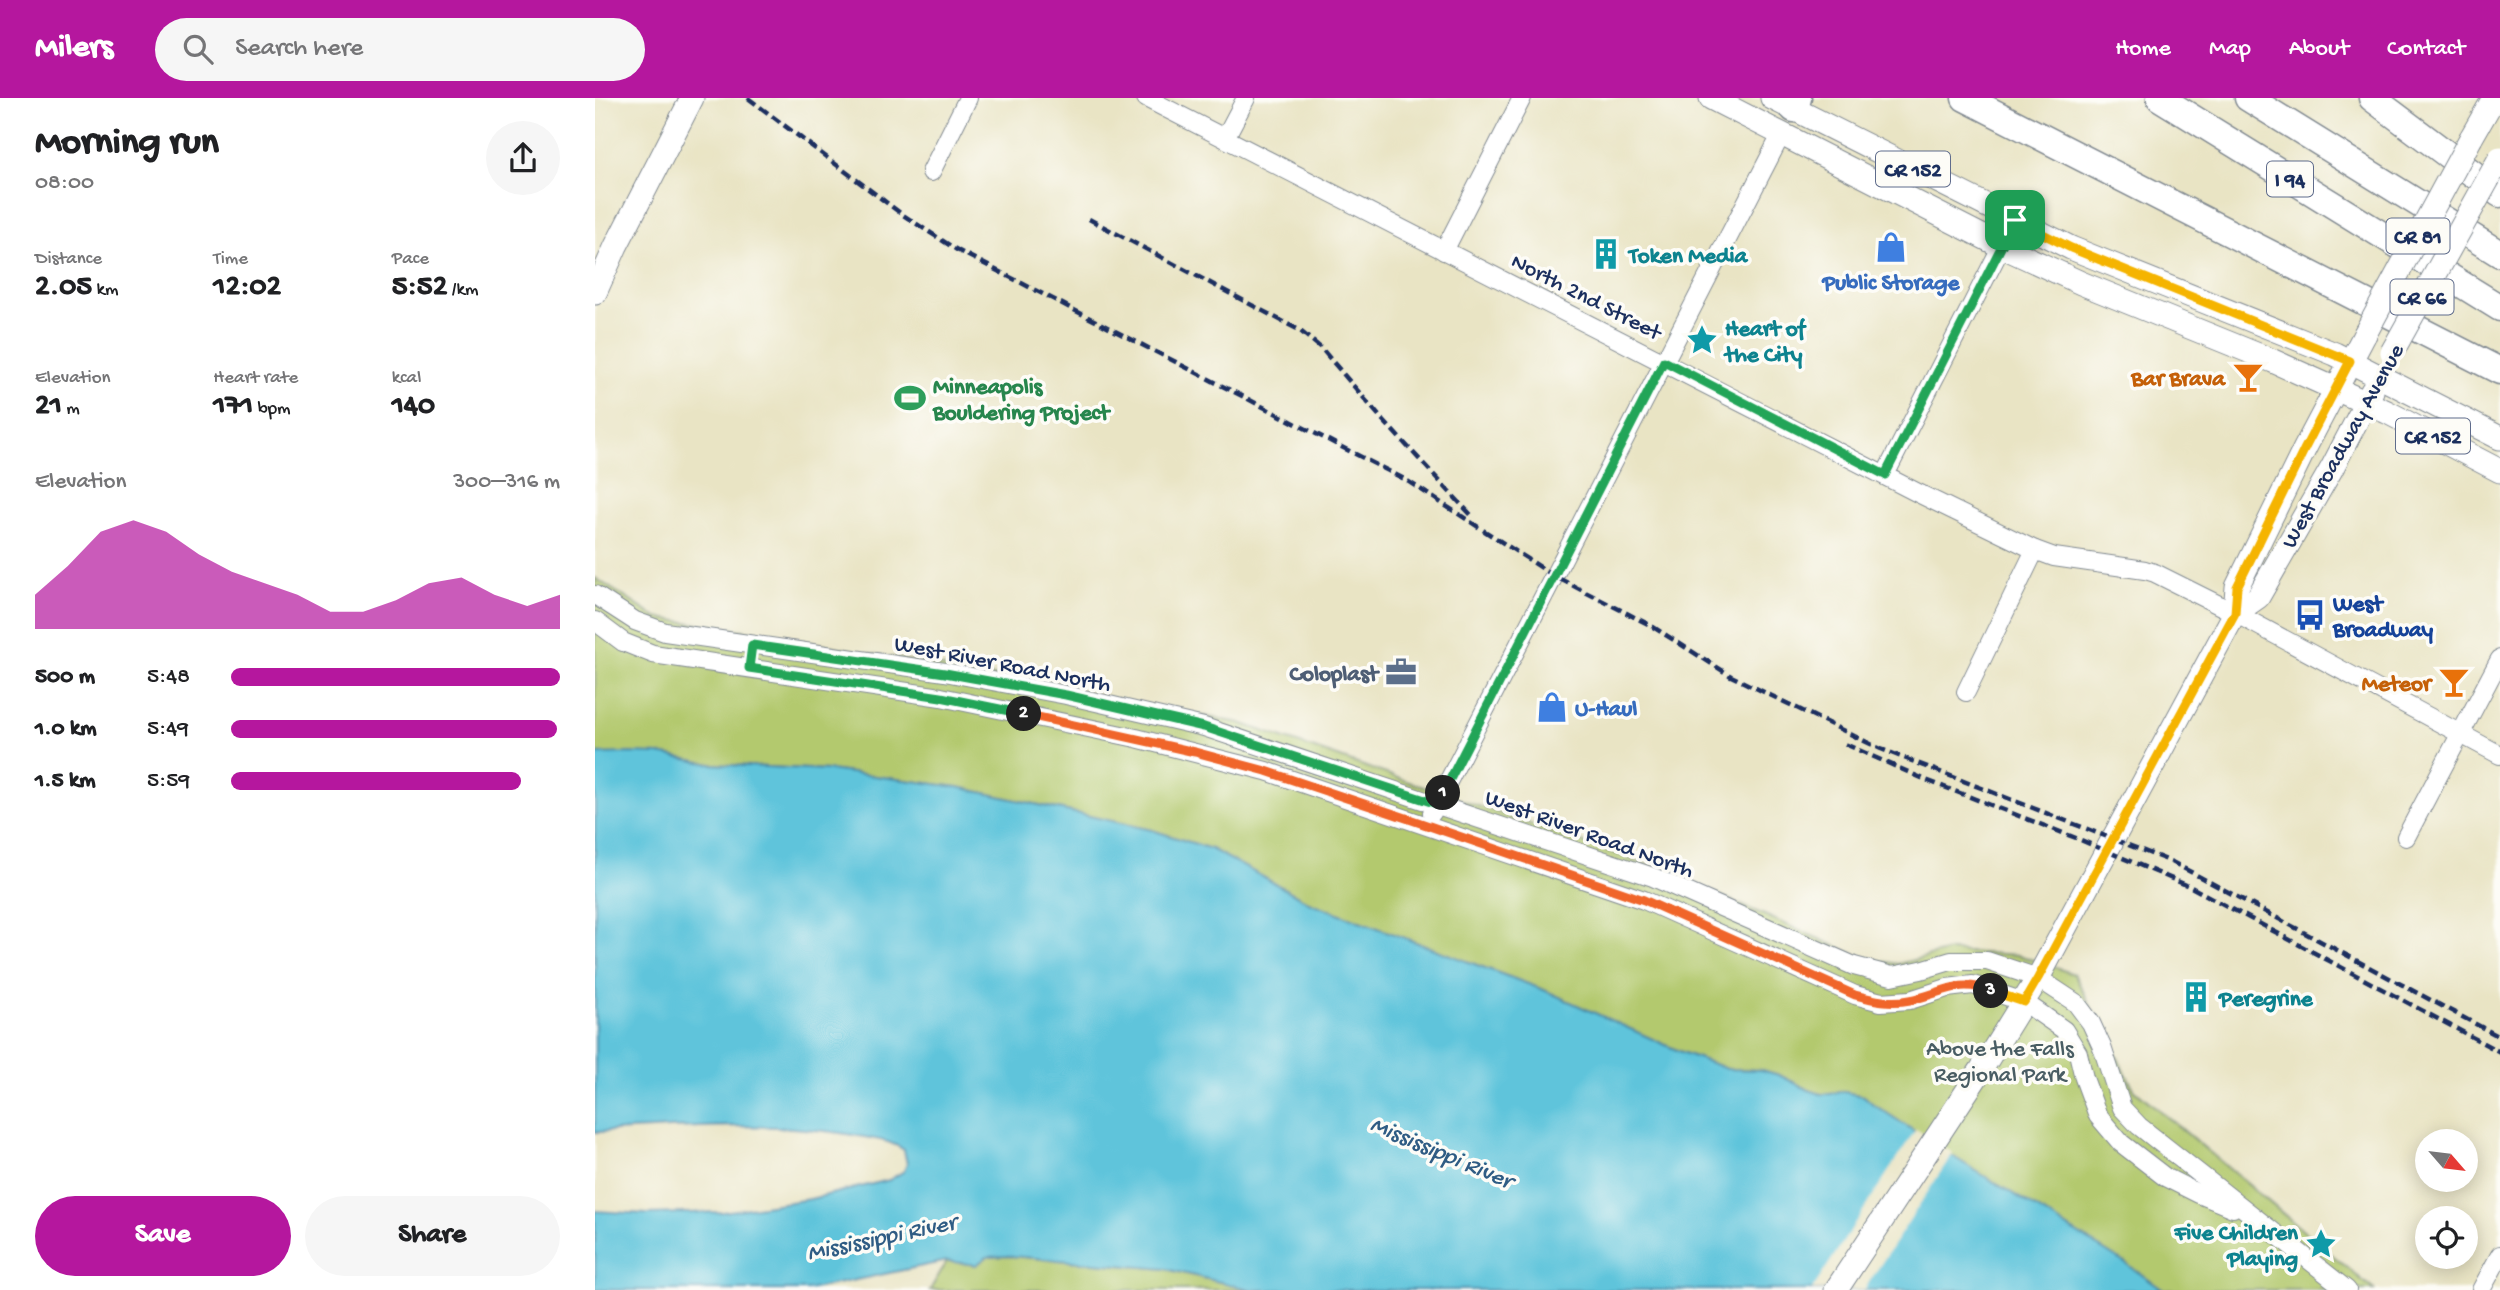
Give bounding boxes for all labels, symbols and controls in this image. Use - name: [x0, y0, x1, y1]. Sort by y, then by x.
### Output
- search box: [155, 18, 645, 81]
- text: Milers: [35, 30, 113, 68]
- icon: search: [179, 30, 217, 68]
- text: Search here: [235, 34, 363, 65]
- text: Home: [2115, 35, 2171, 64]
- text: Map: [2209, 35, 2251, 64]
- text: About: [2289, 35, 2349, 64]
- text: Contact: [2387, 35, 2465, 64]
- button: share: [486, 121, 560, 195]
- text: Morning run: [35, 122, 219, 166]
- road number: CR 152: [1876, 152, 1950, 186]
- road number: I 94: [2267, 162, 2313, 196]
- text: 08:00: [35, 170, 94, 197]
- pin: [1985, 190, 2045, 250]
- icon: arrive: [1996, 201, 2034, 239]
- road number: CR 81: [2387, 218, 2449, 254]
- shop icon: Public Storage: [1874, 230, 1908, 264]
- building icon: Token Media: [1589, 237, 1623, 271]
- place label: Token Media: [1627, 244, 1749, 271]
- text: Distance: [35, 248, 102, 271]
- text: Time: [213, 248, 248, 271]
- text: Pace: [392, 248, 429, 271]
- street label: North 2nd Street: [1506, 249, 1666, 348]
- text: 2.05: [35, 271, 92, 306]
- text: 12:02: [213, 271, 281, 306]
- text: 5:52: [392, 271, 447, 306]
- place label: Public Storage: [1821, 271, 1961, 298]
- text: km: [92, 279, 118, 302]
- text: /km: [447, 279, 478, 302]
- road number: CR 66: [2391, 280, 2453, 314]
- place label: Heart of the City: [1723, 317, 1807, 370]
- place icon: Heart of the City: [1685, 323, 1719, 357]
- street label: West Broadway Avenue: [2277, 339, 2412, 554]
- bar icon: Bar Brava: [2231, 360, 2265, 394]
- text: Elevation: [35, 367, 111, 390]
- text: Heart rate: [213, 367, 298, 390]
- text: kcal: [392, 367, 421, 390]
- place label: Bar Brava: [2130, 367, 2226, 394]
- place label: Minneapolis Bouldering Project: [932, 375, 1112, 428]
- sports icon: Minneapolis Bouldering Project: [893, 381, 927, 415]
- text: 21: [35, 390, 62, 425]
- text: 171: [213, 390, 253, 425]
- text: 140: [392, 390, 435, 425]
- text: m: [62, 398, 80, 421]
- text: bpm: [253, 398, 291, 421]
- road number: CR 152: [2396, 418, 2470, 454]
- text: Elevation: [35, 469, 126, 496]
- text: 300–316 m: [453, 469, 560, 496]
- place label: West Broadway: [2332, 592, 2434, 645]
- bus stop icon: West Broadway: [2293, 598, 2327, 632]
- street label: West River Road North: [892, 631, 1113, 700]
- office icon: Coloplast: [1384, 655, 1418, 689]
- place label: Coloplast: [1290, 662, 1381, 689]
- text: 500 m: [35, 664, 95, 691]
- text: 5:48: [147, 664, 190, 691]
- bar icon: Meteor: [2437, 665, 2471, 699]
- place label: Meteor: [2362, 672, 2434, 699]
- shop icon: U-Haul: [1535, 690, 1569, 724]
- pin: 2: [1007, 696, 1041, 732]
- place label: U-Haul: [1575, 697, 1637, 724]
- text: 2: [1019, 702, 1028, 725]
- text: 1.0 km: [35, 716, 97, 743]
- text: 5:49: [147, 716, 189, 743]
- text: 1.5 km: [35, 768, 96, 795]
- text: 5:59: [147, 768, 190, 795]
- pin: 1: [1425, 776, 1461, 810]
- text: 1: [1439, 781, 1446, 804]
- street label: West River Road North: [1481, 785, 1697, 886]
- pin: 3: [1973, 974, 2009, 1008]
- text: 3: [1986, 979, 1995, 1002]
- building icon: Peregrine: [2179, 980, 2213, 1014]
- place label: Peregrine: [2217, 987, 2314, 1014]
- park label: Above the Falls Regional Park: [1926, 1037, 2074, 1090]
- water label: Mississippi River: [1365, 1111, 1520, 1199]
- north arrow: [2415, 1129, 2478, 1192]
- map controls: [2415, 1129, 2478, 1269]
- button: Save: [35, 1196, 291, 1276]
- button: Share: [305, 1196, 560, 1276]
- button: locate: [2415, 1206, 2478, 1269]
- water label: Mississippi River: [805, 1209, 963, 1269]
- place label: Five Children Playing: [2173, 1221, 2299, 1274]
- place icon: Five Children Playing: [2304, 1227, 2338, 1261]

